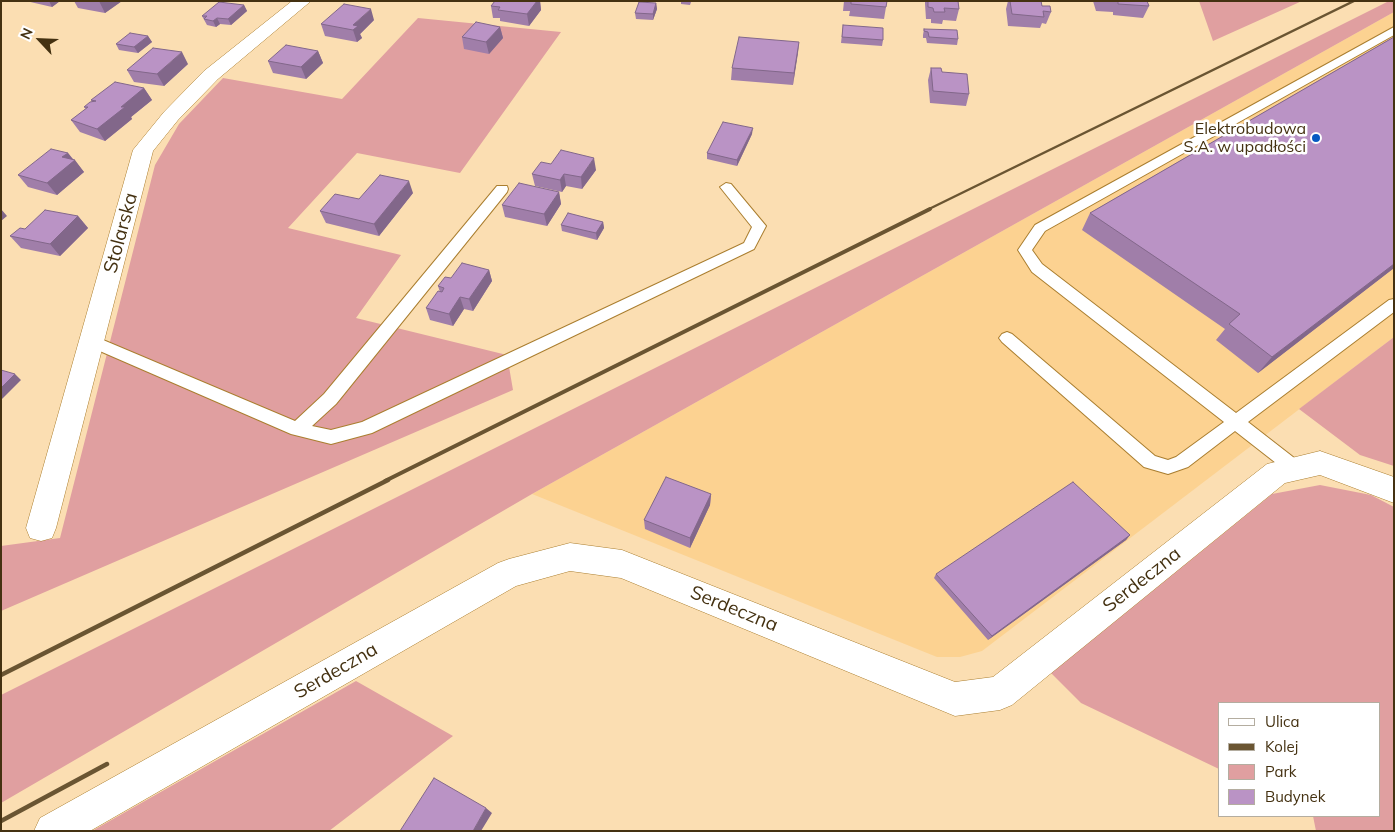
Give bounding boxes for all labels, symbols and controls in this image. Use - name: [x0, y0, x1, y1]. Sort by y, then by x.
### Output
- north arrow: [15, 15, 65, 65]
- text: N: [16, 25, 37, 42]
- place label: Elektrobudowa S.A. w upadłości: [1184, 119, 1306, 157]
- marker: Elektrobudowa S.A. w upadłości: [1310, 132, 1322, 144]
- street label: Stolarska: [99, 190, 143, 276]
- street label: Serdeczna: [1099, 543, 1185, 617]
- street label: Serdeczna: [687, 581, 781, 637]
- street label: Serdeczna: [290, 638, 382, 704]
- legend: [1218, 702, 1380, 817]
- text: Ulica: [1265, 712, 1299, 731]
- text: Kolej: [1265, 737, 1298, 756]
- text: Park: [1265, 762, 1297, 781]
- text: Budynek: [1265, 787, 1326, 806]

